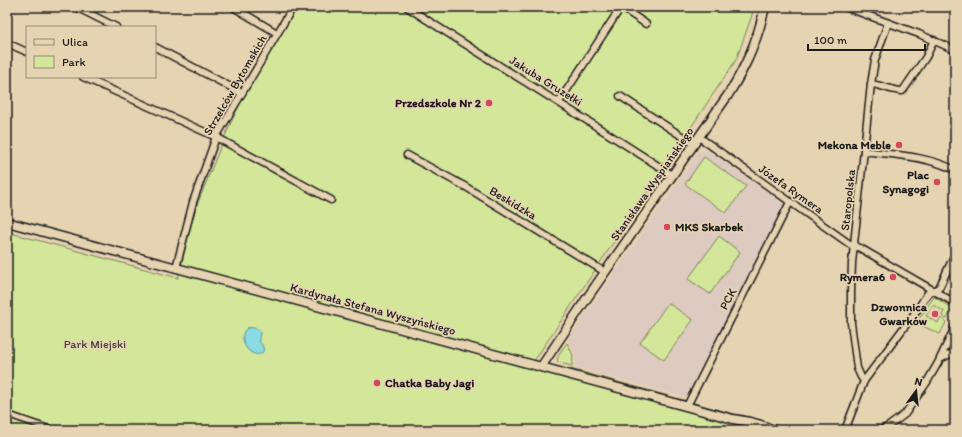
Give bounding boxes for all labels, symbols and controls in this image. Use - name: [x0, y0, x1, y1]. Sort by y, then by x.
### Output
- legend: [26, 26, 156, 78]
- scale bar: [808, 26, 925, 52]
- street label: Strzelców Bytomskich: [201, 32, 270, 138]
- text: 100 m: [814, 33, 847, 47]
- text: Ulica: [62, 35, 88, 49]
- street label: Jakuba Gruzełki: [507, 53, 585, 109]
- text: Park: [62, 55, 86, 69]
- place label: Przedszkole Nr 2: [395, 96, 482, 110]
- marker: Przedszkole Nr 2: [484, 98, 494, 108]
- street label: Stanisława Wyspiańskiego: [607, 125, 697, 243]
- place label: Mekona Meble: [818, 138, 891, 152]
- marker: Mekona Meble: [894, 140, 904, 150]
- street label: Józefa Rymera: [756, 162, 827, 217]
- street label: Staropolska: [838, 168, 858, 231]
- place label: Plac Synagogi: [883, 168, 930, 197]
- marker: Plac Synagogi: [932, 177, 942, 187]
- street label: Beskidzka: [487, 183, 540, 223]
- place label: MKS Skarbek: [675, 220, 744, 234]
- marker: MKS Skarbek: [662, 222, 672, 232]
- place label: Rymera6: [840, 270, 886, 285]
- marker: Rymera6: [888, 272, 898, 282]
- street label: Kardynała Stefana Wyszyńskiego: [289, 280, 457, 338]
- street label: PCK: [717, 286, 739, 312]
- place label: Dzwonnica Gwarków: [871, 300, 928, 328]
- marker: Dzwonnica Gwarków: [930, 309, 940, 319]
- park label: Park Miejski: [64, 337, 126, 351]
- north arrow: [896, 371, 936, 411]
- text: N: [913, 375, 924, 389]
- place label: Chatka Baby Jagi: [385, 376, 474, 391]
- marker: Chatka Baby Jagi: [372, 378, 382, 388]

